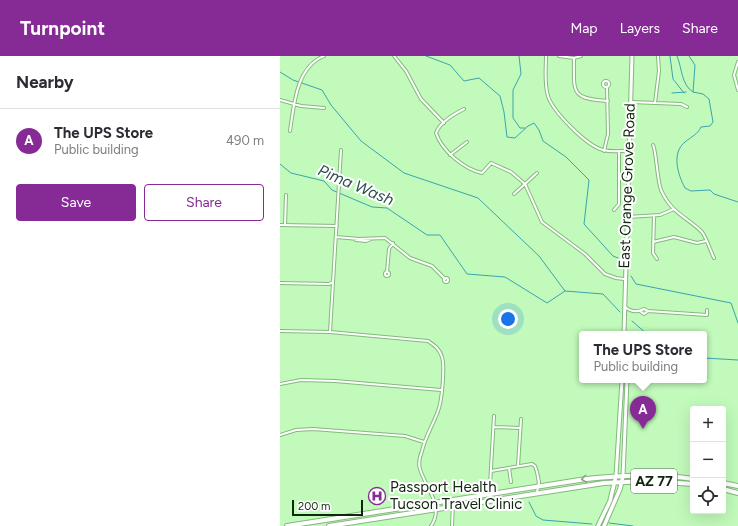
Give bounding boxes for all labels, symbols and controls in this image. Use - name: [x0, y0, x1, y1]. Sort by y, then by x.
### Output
- text: Turnpoint: [20, 17, 105, 40]
- text: Map: [570, 20, 598, 37]
- text: Layers: [620, 20, 660, 37]
- text: Share: [682, 20, 718, 37]
- text: Nearby: [16, 72, 74, 92]
- street label: East Orange Grove Road: [615, 103, 639, 269]
- text: The UPS Store: [54, 124, 153, 142]
- text: A: [24, 133, 34, 148]
- text: 490 m: [226, 133, 264, 148]
- text: Public building: [54, 142, 139, 157]
- water label: Pima Wash: [315, 161, 397, 209]
- button: Save: [16, 184, 136, 221]
- button: Share: [144, 184, 264, 221]
- your location: [498, 309, 518, 329]
- popup: [579, 331, 707, 383]
- text: The UPS Store: [593, 341, 693, 359]
- text: Public building: [593, 359, 678, 374]
- pin: A: [630, 396, 656, 429]
- map controls: [690, 406, 726, 514]
- button: +: [690, 406, 726, 442]
- button: −: [690, 442, 726, 478]
- road number: AZ 77: [631, 469, 677, 493]
- one-way arrow: [581, 474, 588, 483]
- place label: Passport Health Tucson Travel Clinic: [390, 478, 522, 513]
- button: locate: [690, 478, 726, 514]
- hospital icon: Passport Health Tucson Travel Clinic: [367, 486, 387, 506]
- scale bar: [292, 498, 363, 517]
- text: 200 m: [298, 500, 330, 513]

